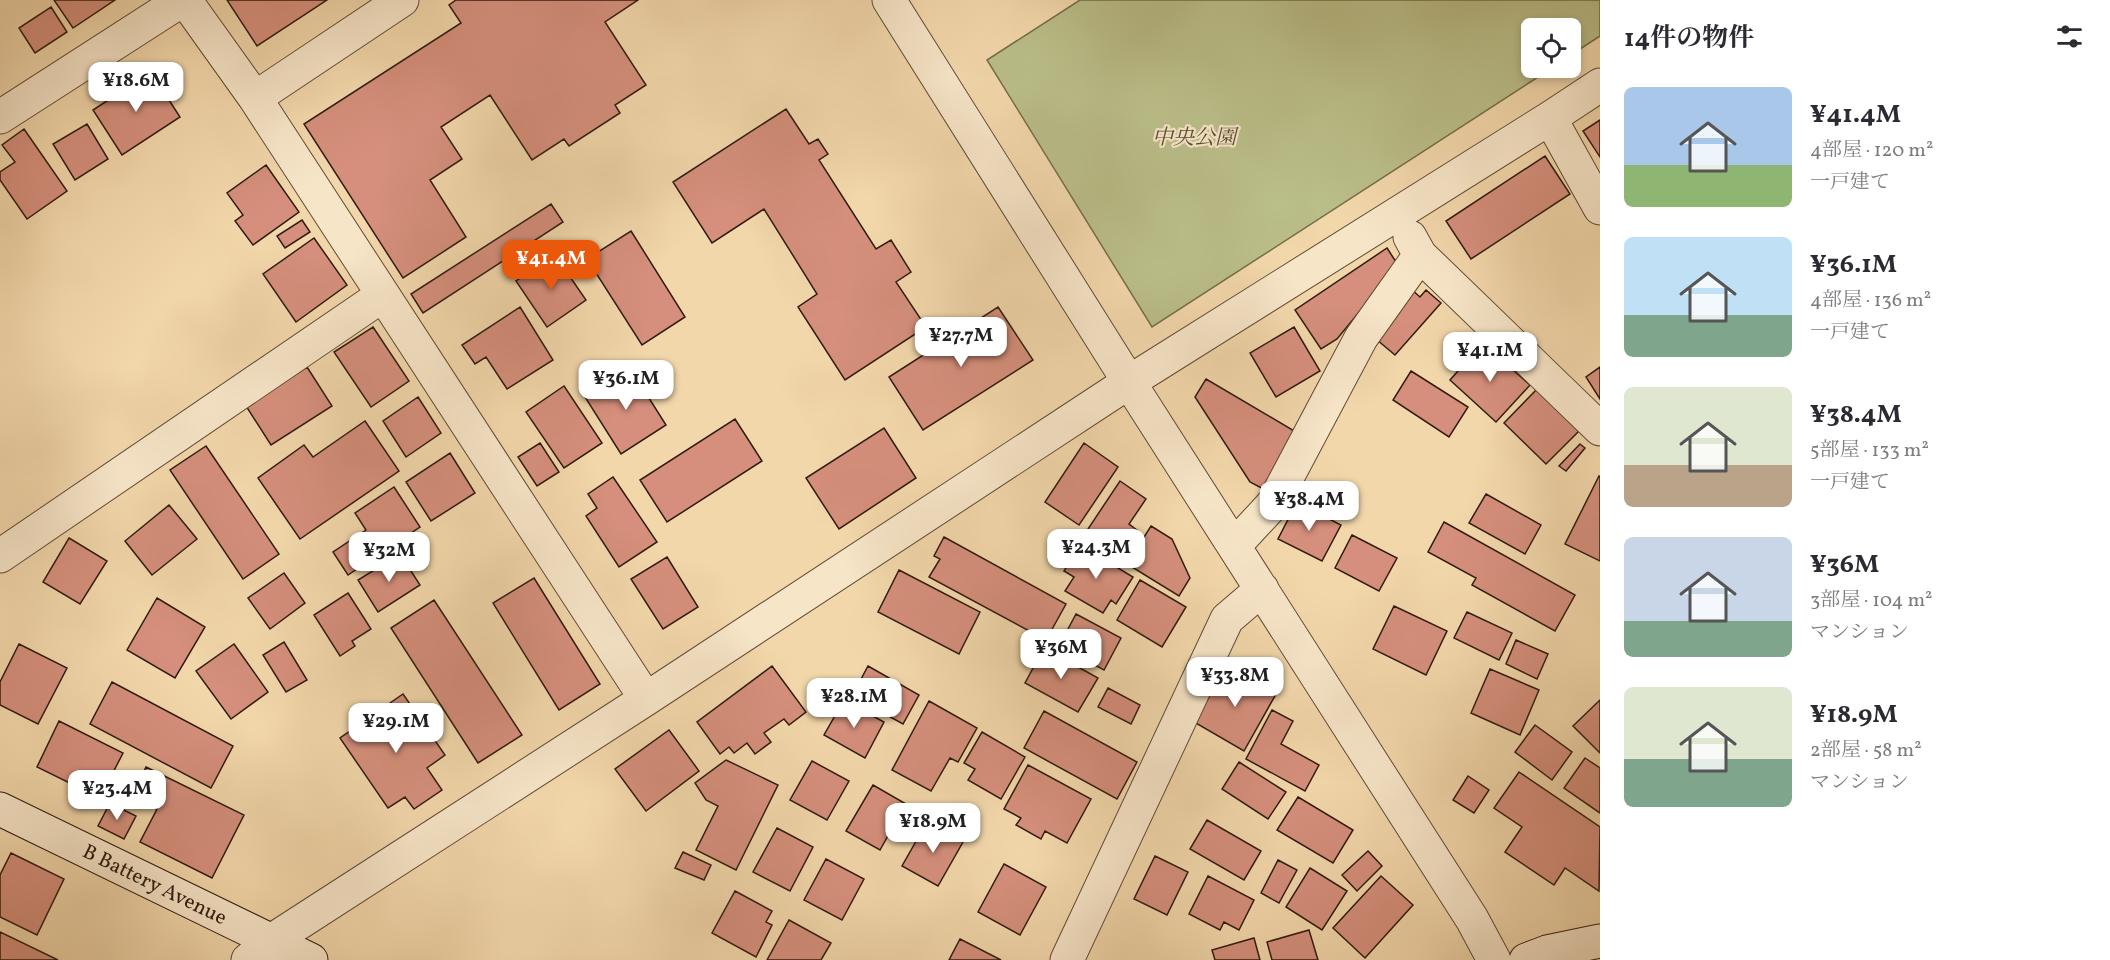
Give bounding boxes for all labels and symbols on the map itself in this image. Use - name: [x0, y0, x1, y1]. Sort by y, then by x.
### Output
- pin: ¥18.6M: [87, 62, 185, 113]
- park label: 中央公園: [1152, 124, 1239, 153]
- pin: ¥41.4M: [502, 240, 600, 291]
- pin: ¥27.7M: [912, 317, 1010, 368]
- pin: ¥41.1M: [1441, 332, 1539, 383]
- pin: ¥36.1M: [577, 360, 675, 411]
- pin: ¥38.4M: [1260, 481, 1358, 532]
- pin: ¥24.3M: [1047, 529, 1145, 580]
- pin: ¥32M: [353, 532, 425, 583]
- pin: ¥36M: [1025, 629, 1097, 680]
- pin: ¥33.8M: [1186, 657, 1284, 708]
- pin: ¥28.1M: [805, 678, 903, 729]
- pin: ¥29.1M: [347, 703, 445, 754]
- pin: ¥23.4M: [68, 770, 166, 821]
- pin: ¥18.9M: [884, 803, 982, 854]
- street label: B Battery Avenue: [77, 838, 231, 933]

